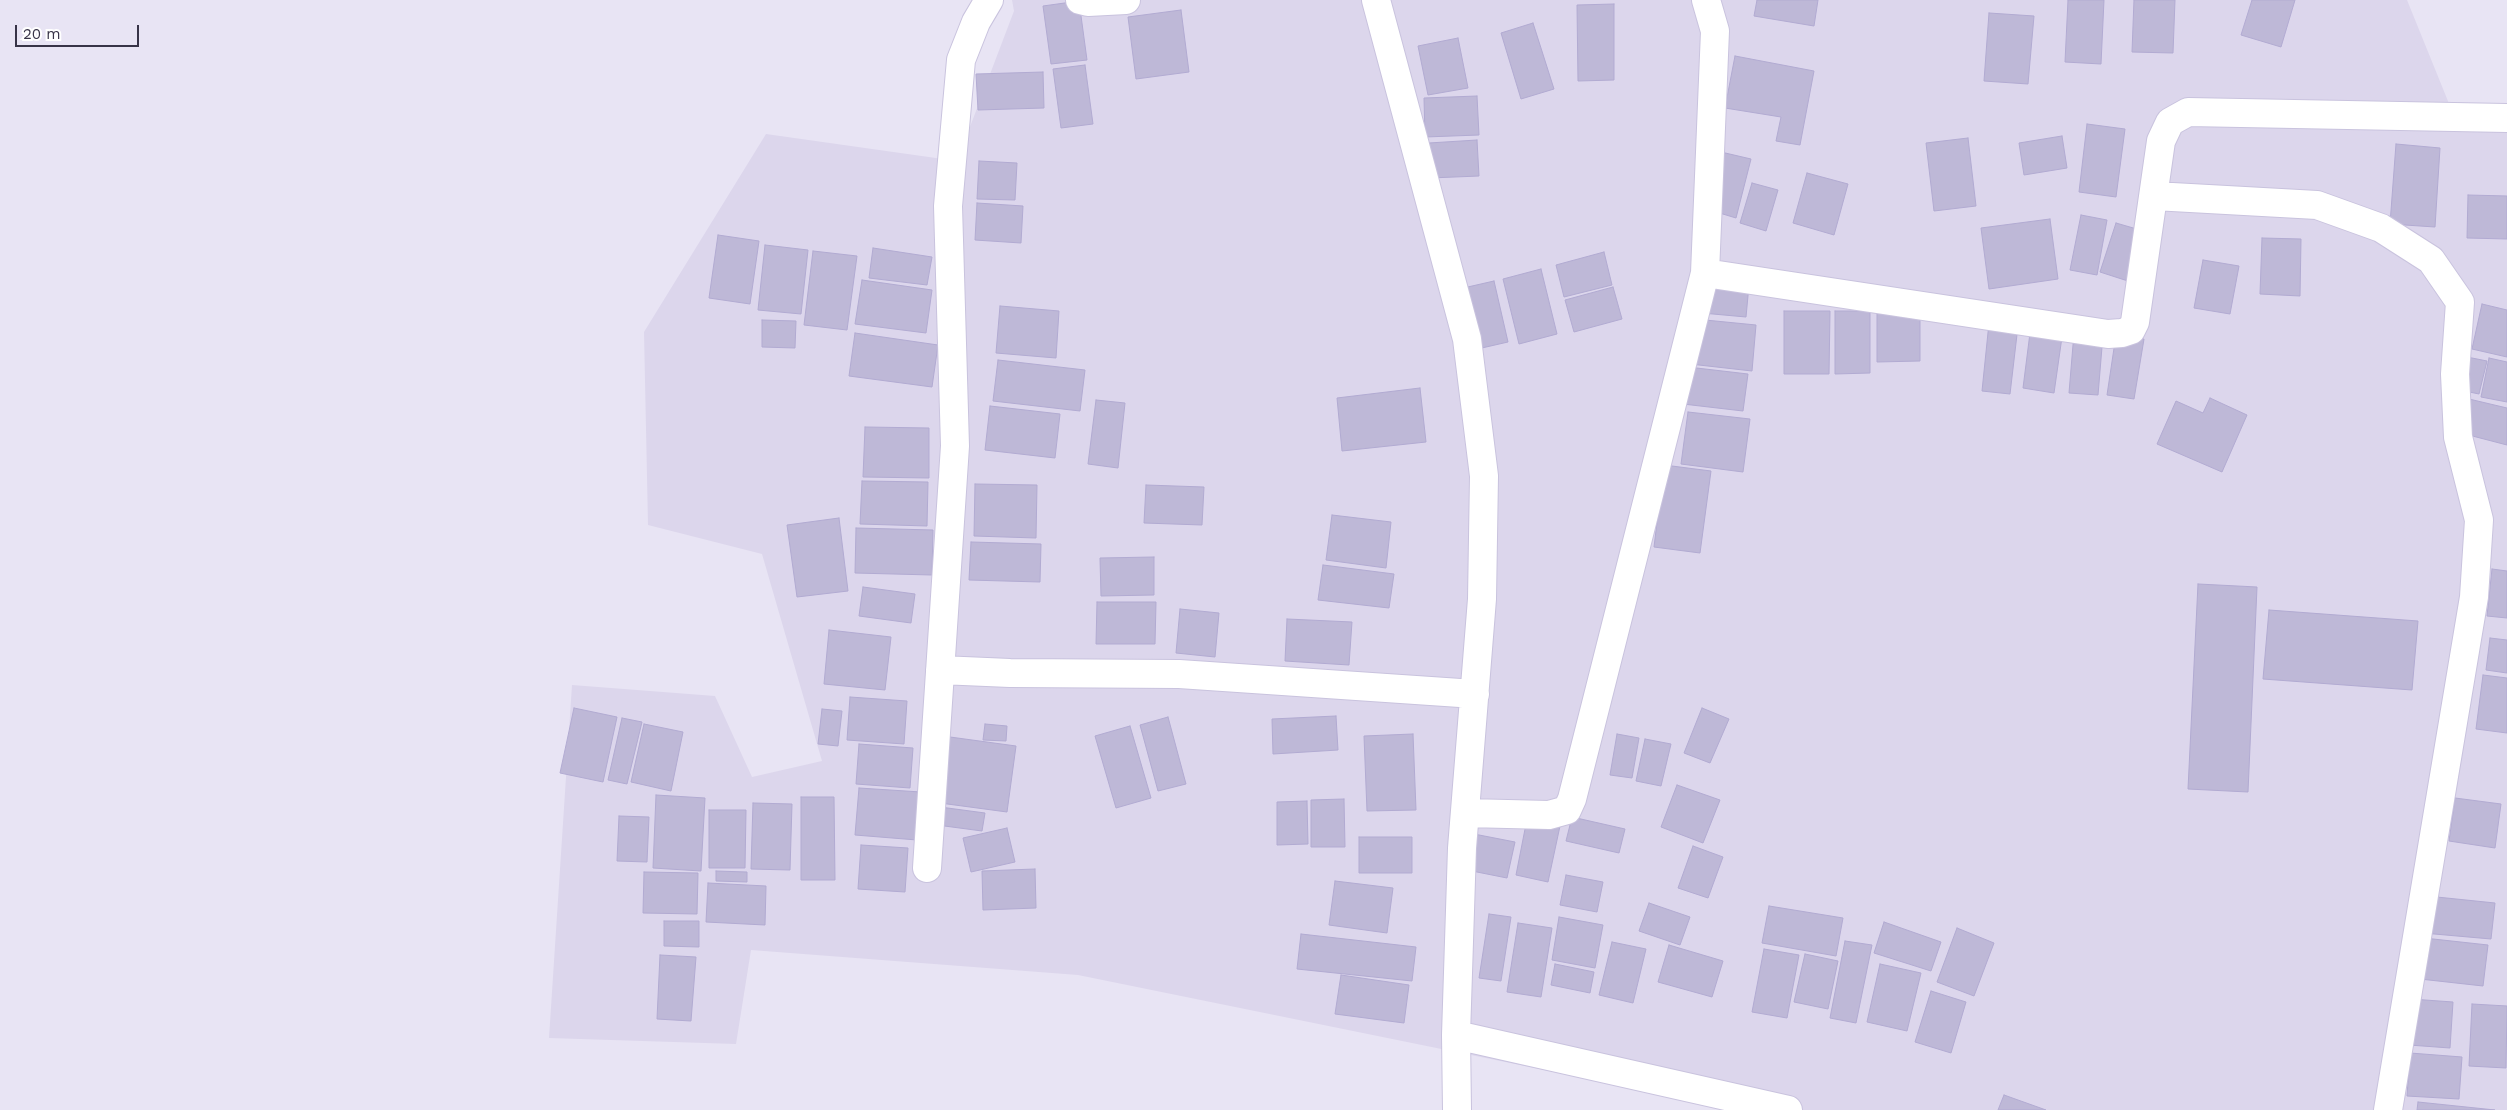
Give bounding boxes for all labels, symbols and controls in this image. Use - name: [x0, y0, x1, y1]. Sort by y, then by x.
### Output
- scale bar: [18, 15, 141, 47]
- text: 20 m: [23, 25, 61, 43]

